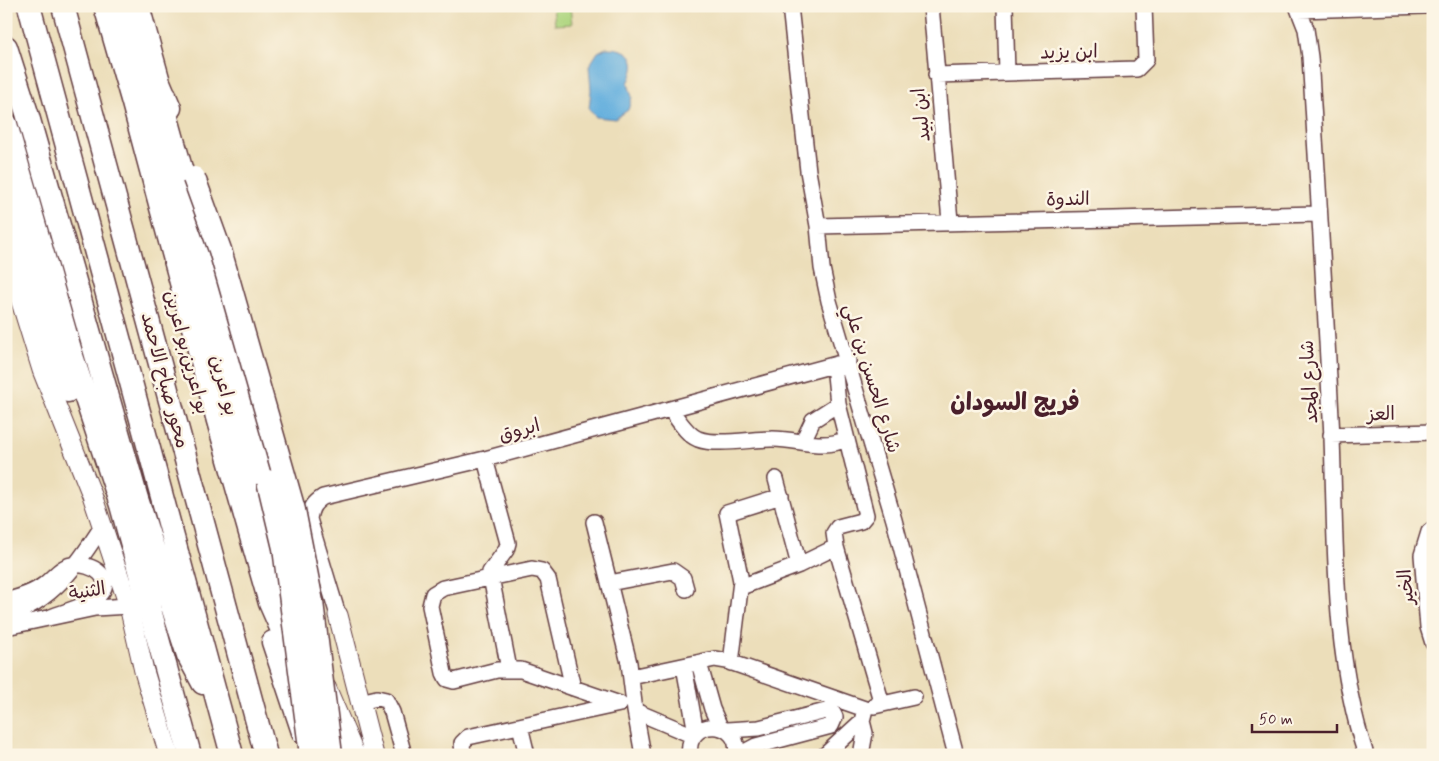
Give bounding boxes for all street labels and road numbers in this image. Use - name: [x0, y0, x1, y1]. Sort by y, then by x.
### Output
- street label: ابن يزيد: [1040, 39, 1098, 66]
- street label: ابن لبيد: [906, 87, 937, 143]
- street label: الندوة: [1046, 187, 1090, 212]
- street label: بو اعرين,بو اعرين: [158, 288, 215, 417]
- street label: شارع الحسن بن علي: [834, 301, 906, 457]
- street label: محور صباح الاحمد: [134, 310, 195, 451]
- street label: شارع المجد: [1295, 340, 1324, 424]
- street label: بو اعرين: [203, 352, 244, 418]
- street label: العز: [1365, 402, 1395, 428]
- street label: ابروق: [496, 413, 543, 448]
- street label: الخير: [1392, 568, 1421, 608]
- street label: الثنية: [67, 576, 108, 607]

